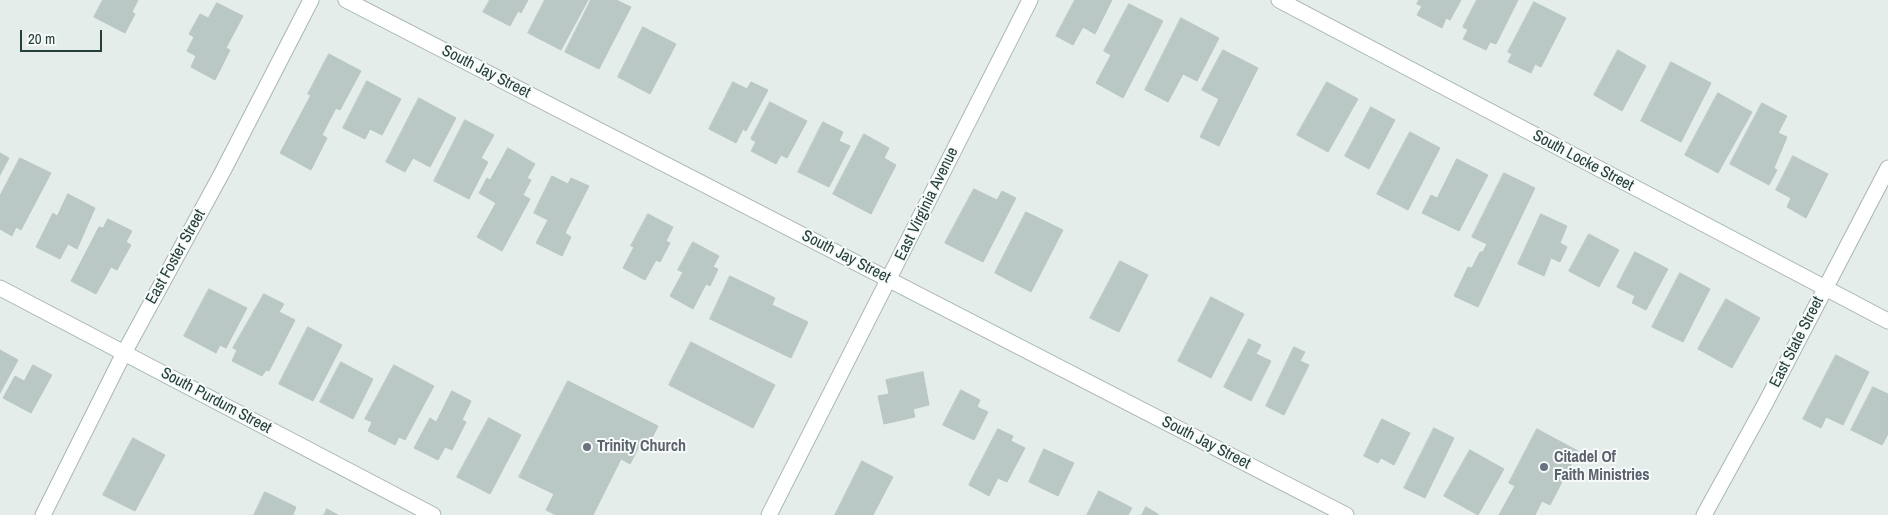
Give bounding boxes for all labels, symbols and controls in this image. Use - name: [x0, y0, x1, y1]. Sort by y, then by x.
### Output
- scale bar: [22, 20, 105, 52]
- text: 20 m: [28, 28, 55, 49]
- street label: South Jay Street: [438, 41, 534, 103]
- street label: South Locke Street: [1529, 126, 1637, 196]
- street label: East Virginia Avenue: [891, 144, 963, 264]
- street label: East Foster Street: [142, 206, 210, 308]
- street label: South Jay Street: [798, 226, 894, 288]
- street label: East State Street: [1766, 293, 1828, 391]
- street label: South Purdum Street: [157, 364, 275, 438]
- street label: South Jay Street: [1158, 412, 1254, 474]
- place label: Trinity Church: [597, 437, 686, 457]
- marker: Trinity Church: [581, 441, 593, 453]
- place label: Citadel Of Faith Ministries: [1554, 448, 1650, 486]
- marker: Citadel Of Faith Ministries: [1538, 461, 1550, 473]

